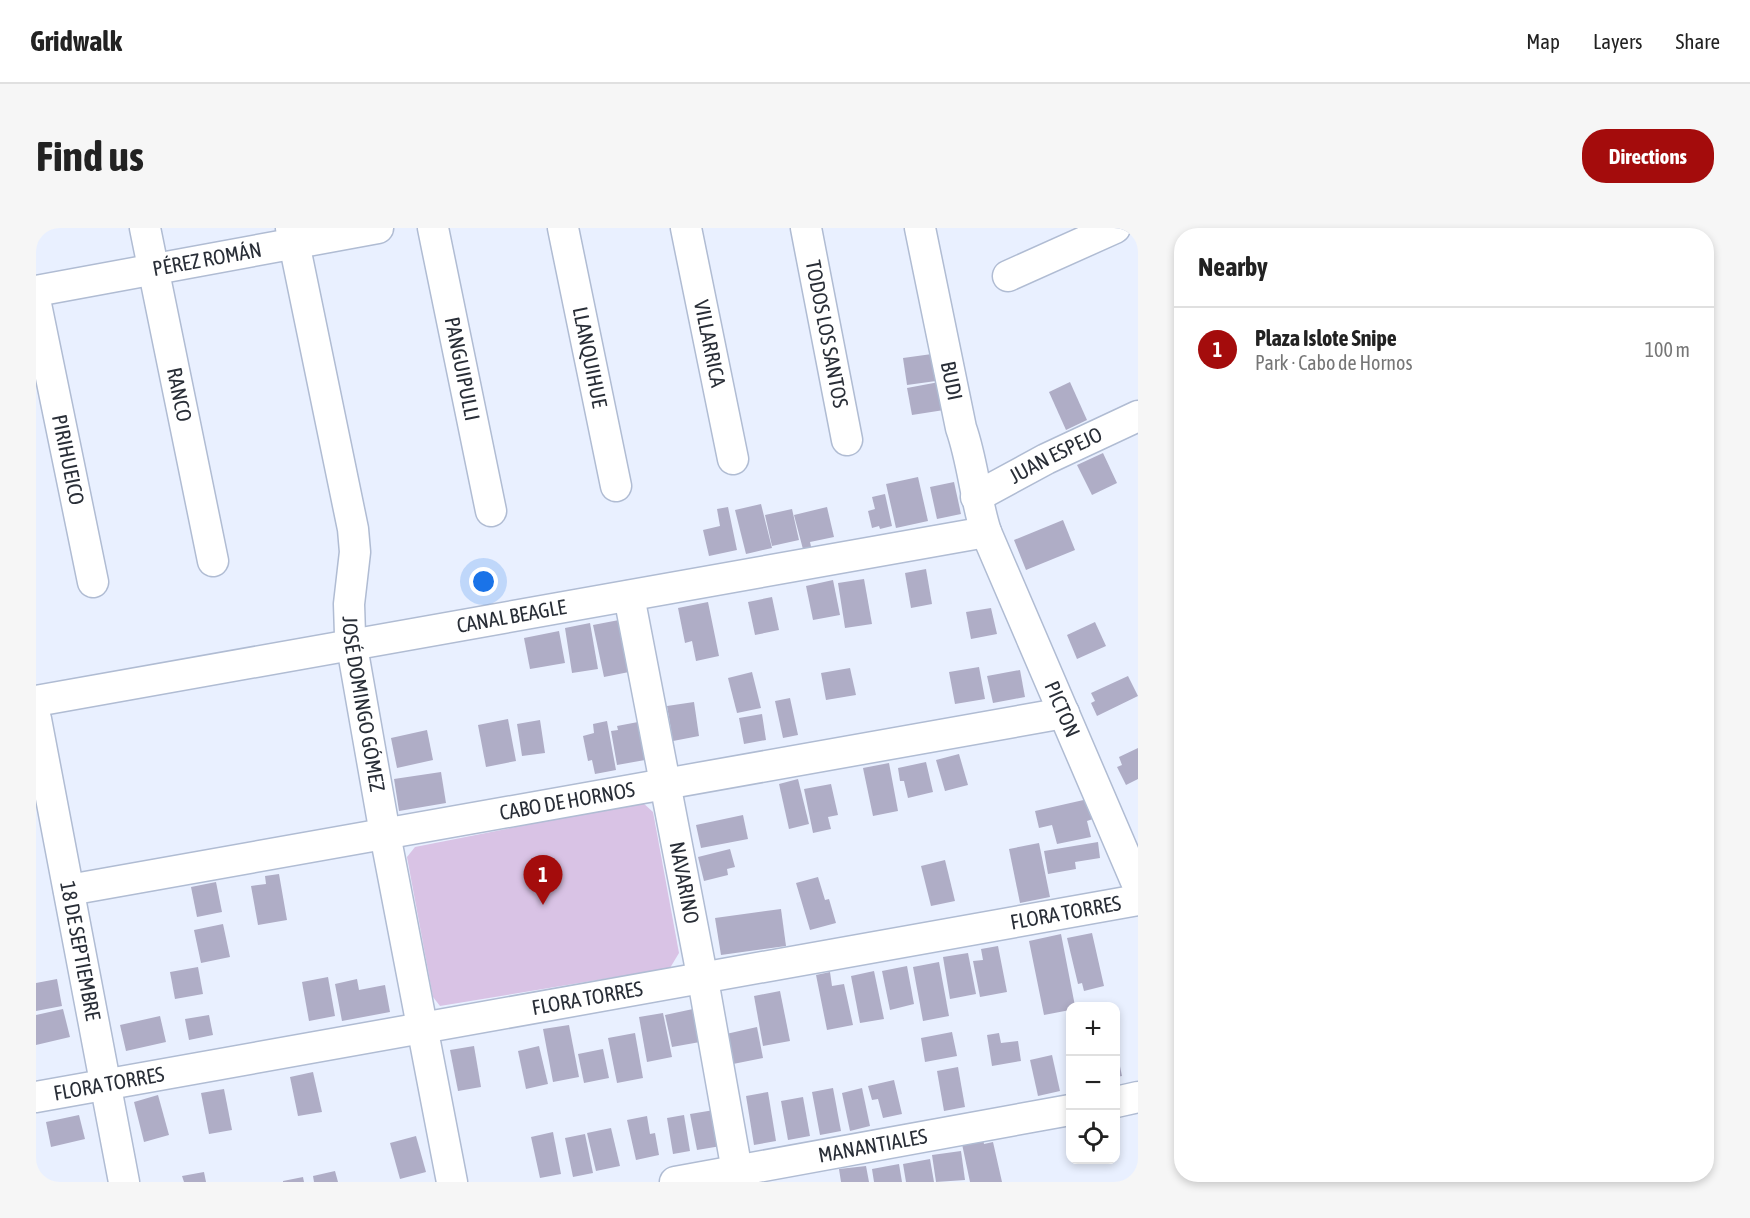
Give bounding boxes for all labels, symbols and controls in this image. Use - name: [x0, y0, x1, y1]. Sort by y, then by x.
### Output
- text: Gridwalk: [30, 25, 122, 57]
- text: Map: [1526, 29, 1560, 53]
- text: Layers: [1593, 29, 1643, 53]
- text: Share: [1676, 29, 1720, 53]
- button: Directions: [1582, 129, 1714, 183]
- text: Find us: [36, 132, 144, 180]
- street label: PÉREZ ROMÁN: [150, 237, 263, 280]
- text: Nearby: [1198, 252, 1268, 282]
- street label: TODOS LOS SANTOS: [801, 258, 854, 410]
- street label: VILLARRICA: [690, 298, 731, 390]
- street label: LLANQUIHUE: [568, 304, 613, 410]
- street label: PANGUIPULLI: [441, 315, 485, 423]
- text: Plaza Islote Snipe: [1255, 325, 1397, 351]
- text: 1: [1213, 338, 1222, 361]
- text: 100 m: [1645, 338, 1690, 361]
- text: Park · Cabo de Hornos: [1255, 351, 1412, 374]
- street label: BUDI: [937, 359, 968, 402]
- street label: RANCO: [163, 365, 197, 423]
- street label: PIRIHUEICO: [48, 412, 90, 507]
- street label: JUAN ESPEJO: [1005, 422, 1106, 488]
- your location: [469, 567, 498, 596]
- street label: CANAL BEAGLE: [455, 594, 568, 637]
- street label: JOSÉ DOMINGO GÓMEZ: [338, 616, 390, 794]
- street label: PICTON: [1040, 677, 1086, 740]
- street label: CABO DE HORNOS: [497, 777, 637, 824]
- street label: NAVARINO: [666, 840, 705, 926]
- pin: 1: [524, 856, 562, 905]
- street label: 18 DE SEPTIEMBRE: [56, 879, 106, 1022]
- street label: FLORA TORRES: [1008, 890, 1123, 934]
- street label: FLORA TORRES: [530, 976, 644, 1019]
- map controls: [1066, 1002, 1120, 1164]
- button: +: [1066, 1002, 1120, 1056]
- button: −: [1066, 1056, 1120, 1110]
- street label: FLORA TORRES: [51, 1061, 166, 1105]
- button: locate: [1066, 1110, 1120, 1164]
- street label: MANANTIALES: [816, 1123, 929, 1167]

